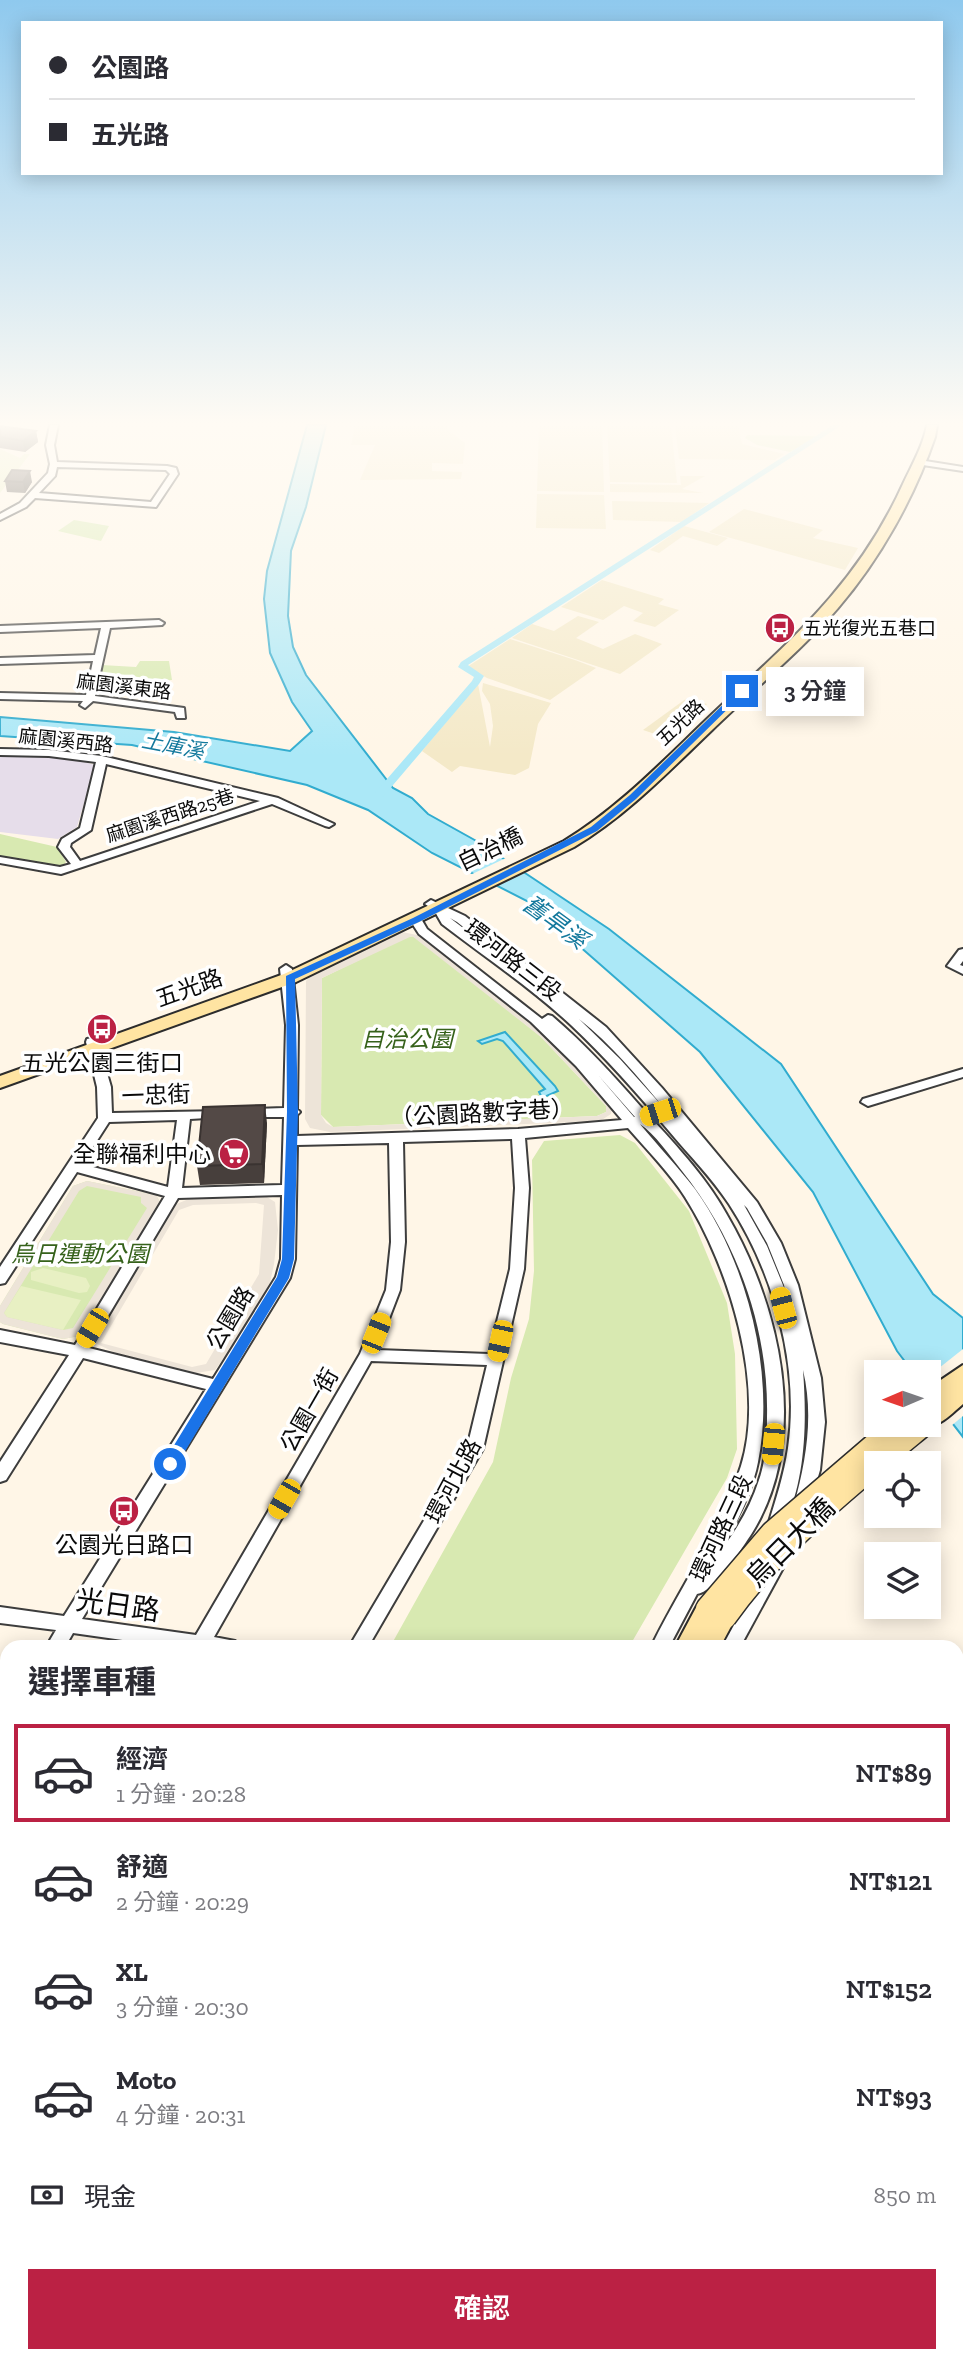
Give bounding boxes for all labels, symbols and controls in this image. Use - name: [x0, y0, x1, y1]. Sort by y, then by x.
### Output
- text: 公園路: [91, 52, 169, 84]
- text: 五光路: [91, 119, 169, 151]
- bus stop icon: 五光復光五巷口: [763, 611, 797, 645]
- place label: 五光復光五巷口: [803, 617, 936, 640]
- callout: 3 分鐘: [766, 666, 864, 716]
- street label: 麻園溪東路: [75, 669, 172, 704]
- route end: [726, 675, 758, 707]
- text: 3 分鐘: [784, 677, 846, 705]
- street label: 五光路: [652, 694, 709, 750]
- street label: 麻園溪西路: [17, 724, 114, 757]
- water label: 土庫溪: [140, 727, 209, 764]
- street label: 麻園溪西路25巷: [103, 784, 237, 847]
- street label: 自治橋: [453, 821, 527, 877]
- water label: 舊旱溪: [518, 889, 595, 956]
- street label: 環河路三段: [459, 914, 567, 1006]
- street label: 五光路: [152, 963, 226, 1013]
- bus stop icon: 五光公園三街口: [85, 1012, 119, 1046]
- park label: 自治公園: [361, 1025, 456, 1053]
- place label: 五光公園三街口: [22, 1049, 183, 1077]
- street label: 一忠街: [121, 1080, 191, 1110]
- street label: （公園路數字巷）: [389, 1094, 575, 1132]
- car: [637, 1096, 684, 1128]
- supermarket icon: 全聯福利中心: [217, 1137, 251, 1171]
- place label: 全聯福利中心: [73, 1140, 211, 1168]
- park label: 烏日運動公園: [11, 1240, 152, 1268]
- street label: 公園路: [200, 1281, 260, 1355]
- car: [768, 1285, 799, 1331]
- car: [73, 1305, 112, 1351]
- car: [359, 1310, 394, 1356]
- car: [486, 1318, 515, 1364]
- north arrow: [864, 1360, 942, 1437]
- map controls: [864, 1360, 941, 1619]
- street label: 公園一街: [274, 1363, 344, 1457]
- car: [761, 1422, 786, 1466]
- street label: 環河北路: [419, 1434, 487, 1528]
- route start: [154, 1448, 186, 1480]
- button: locate: [864, 1451, 941, 1528]
- street label: 環河路三段: [684, 1470, 758, 1586]
- car: [265, 1476, 304, 1522]
- street label: 烏日大橋: [739, 1491, 842, 1594]
- bus stop icon: 公園光日路口: [107, 1494, 141, 1528]
- place label: 公園光日路口: [55, 1531, 193, 1559]
- button: layers: [864, 1542, 941, 1619]
- street label: 光日路: [74, 1583, 162, 1628]
- text: 選擇車種: [28, 1663, 156, 1701]
- icon: car: [32, 1742, 95, 1805]
- text: 經濟: [116, 1743, 168, 1775]
- text: NT$89: [855, 1757, 932, 1789]
- text: 1 分鐘 · 20:28: [116, 1780, 246, 1808]
- icon: car: [32, 1850, 95, 1913]
- text: 舒適: [116, 1851, 168, 1883]
- text: NT$121: [849, 1865, 932, 1897]
- text: 2 分鐘 · 20:29: [116, 1888, 249, 1916]
- text: XL: [116, 1956, 148, 1988]
- icon: car: [32, 1958, 95, 2021]
- text: NT$152: [846, 1973, 932, 2005]
- text: 3 分鐘 · 20:30: [116, 1993, 249, 2021]
- text: Moto: [116, 2064, 176, 2096]
- icon: car: [32, 2066, 95, 2129]
- text: NT$93: [856, 2081, 932, 2113]
- text: 4 分鐘 · 20:31: [116, 2101, 245, 2129]
- icon: cash: [28, 2176, 66, 2214]
- text: 現金: [84, 2181, 136, 2213]
- text: 850 m: [874, 2181, 936, 2209]
- button: 確認: [28, 2269, 936, 2349]

